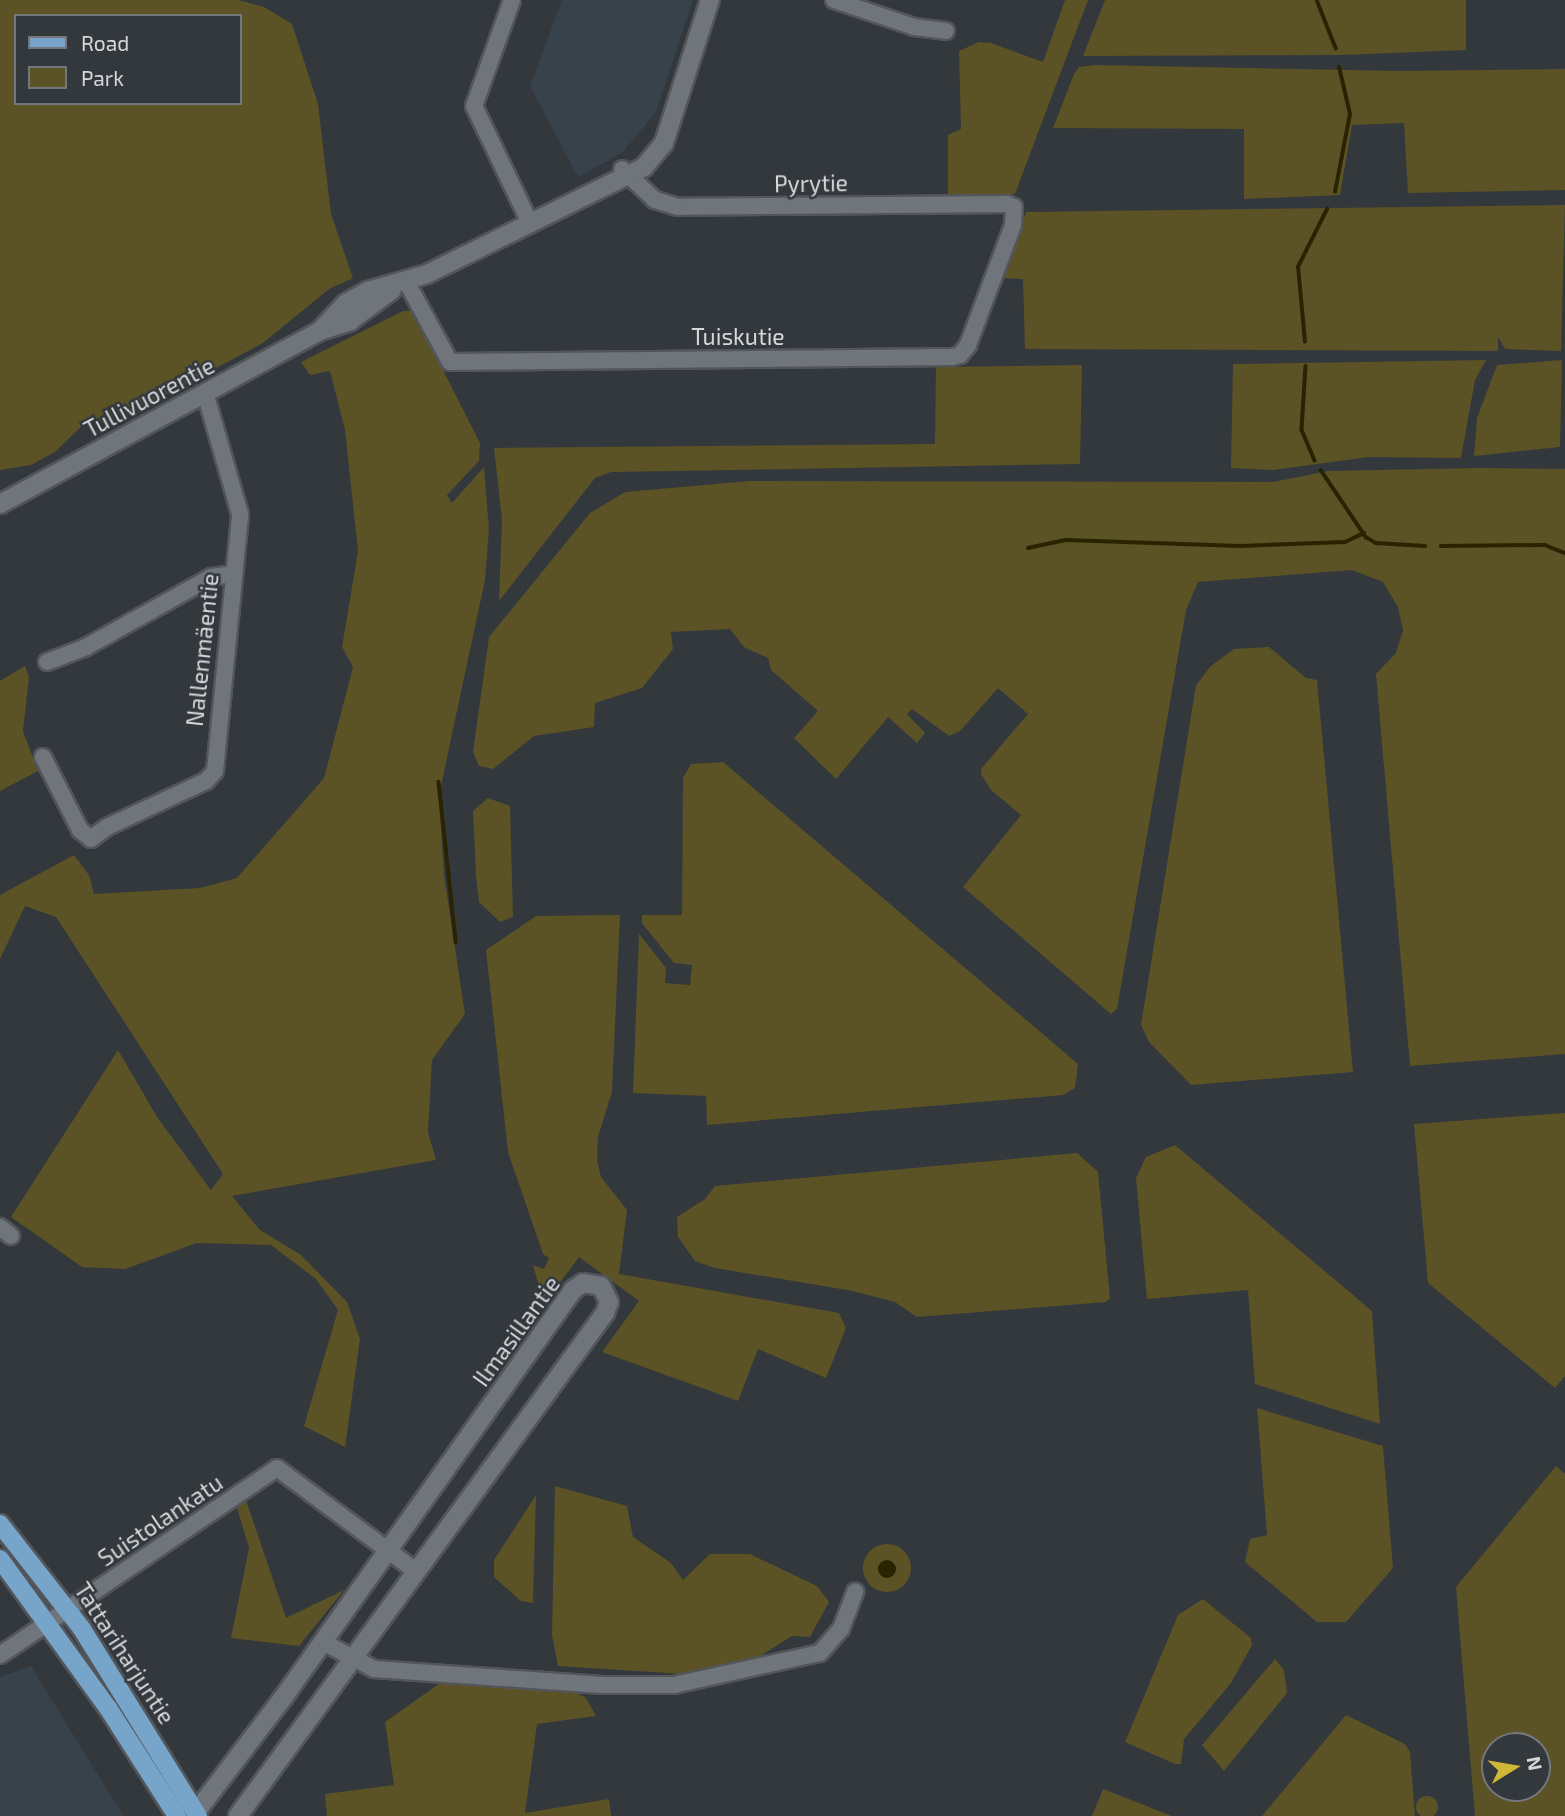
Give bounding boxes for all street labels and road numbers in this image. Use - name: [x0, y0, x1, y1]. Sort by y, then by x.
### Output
- street label: Pyrytie: [774, 169, 848, 197]
- street label: Tuiskutie: [691, 322, 785, 350]
- street label: Tullivuorentie: [79, 351, 219, 443]
- street label: Nallenmäentie: [180, 572, 224, 728]
- street label: Ilmasillantie: [467, 1271, 565, 1391]
- street label: Suistolankatu: [92, 1468, 228, 1572]
- street label: Tattariharjuntie: [69, 1577, 181, 1729]

